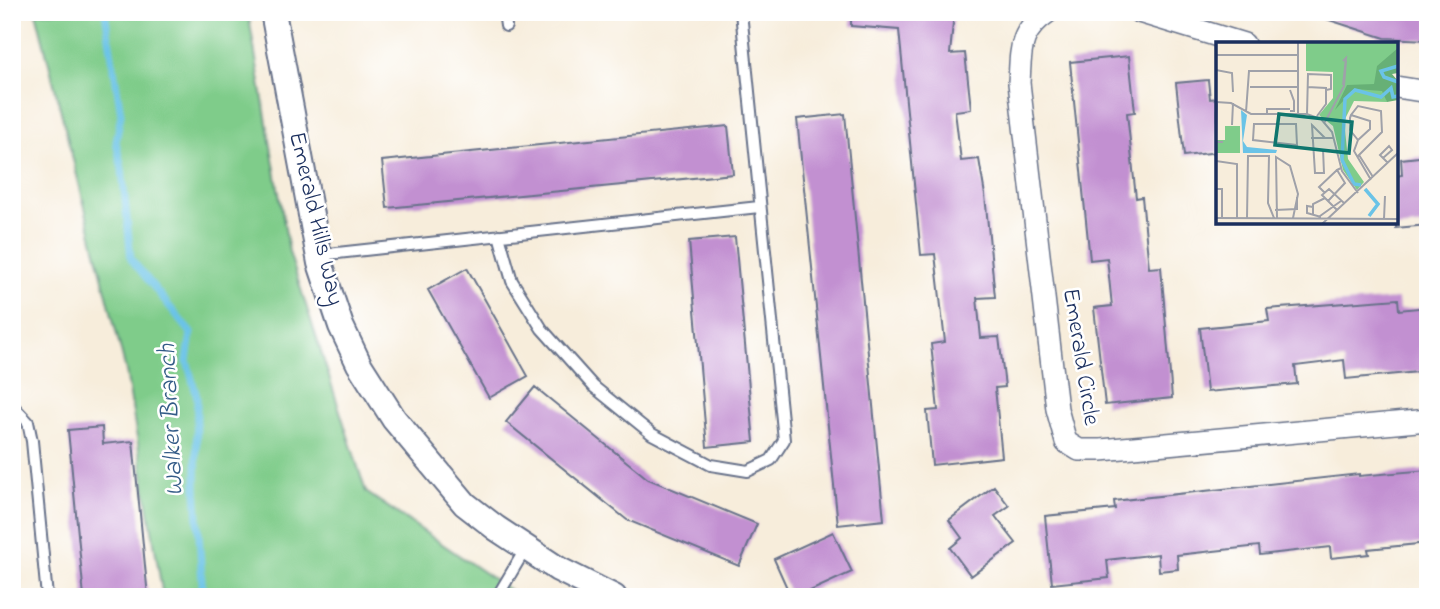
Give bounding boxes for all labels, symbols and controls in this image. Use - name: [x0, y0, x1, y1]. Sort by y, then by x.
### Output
- inset map: [1216, 42, 1398, 224]
- street label: Emerald Hills Way: [277, 129, 352, 310]
- street label: Emerald Circle: [1052, 286, 1108, 428]
- water label: Walker Branch: [149, 342, 195, 497]

